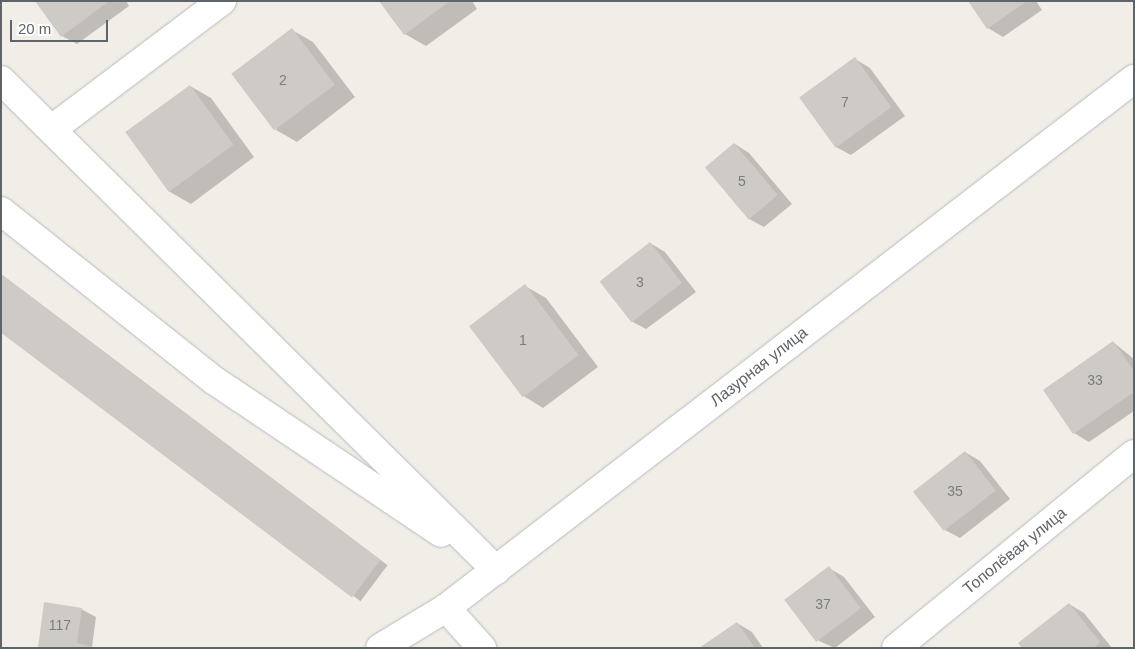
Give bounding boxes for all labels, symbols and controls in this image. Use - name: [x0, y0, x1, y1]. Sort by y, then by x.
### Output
- scale bar: [12, 10, 110, 42]
- text: 20 m: [18, 20, 51, 37]
- house number: 2: [279, 72, 287, 88]
- house number: 7: [841, 94, 849, 110]
- house number: 5: [738, 173, 746, 189]
- house number: 3: [636, 274, 644, 290]
- street label: Лазурная улица: [707, 323, 811, 411]
- house number: 1: [519, 332, 527, 348]
- house number: 33: [1087, 372, 1103, 388]
- house number: 35: [947, 483, 963, 499]
- street label: Тополёвая улица: [960, 504, 1070, 598]
- house number: 37: [815, 596, 831, 612]
- house number: 117: [49, 617, 71, 633]

